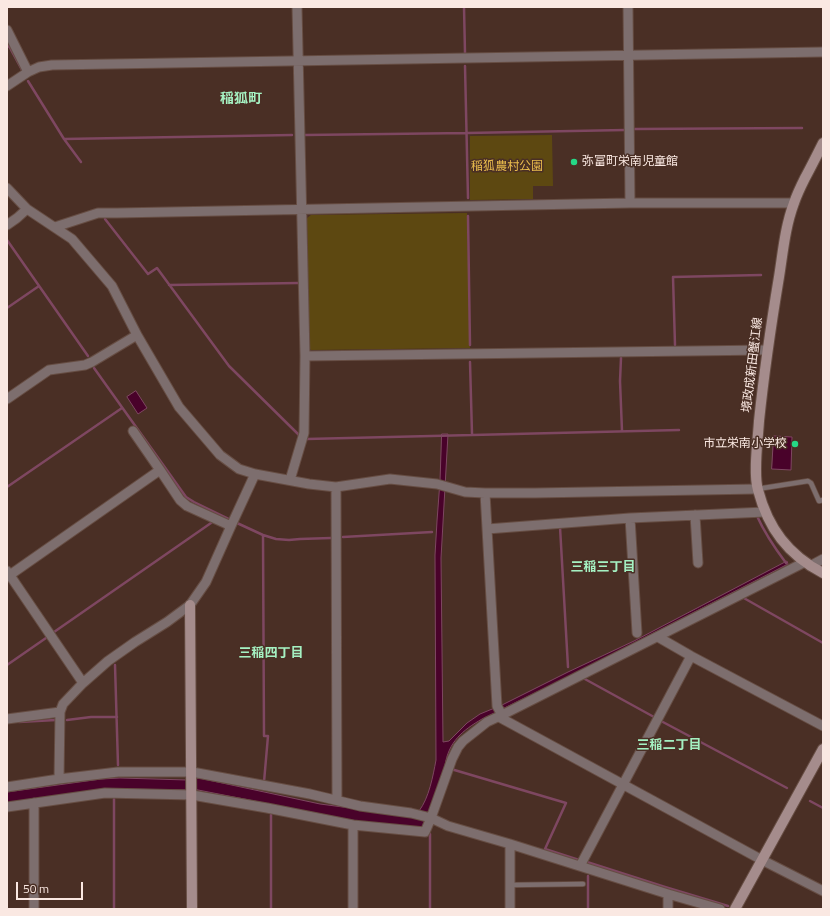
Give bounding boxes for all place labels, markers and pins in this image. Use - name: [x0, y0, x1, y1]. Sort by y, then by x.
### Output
- place label: 弥富町栄南児童館: [582, 155, 678, 169]
- marker: 弥富町栄南児童館: [569, 157, 579, 167]
- place label: 市立栄南小学校: [703, 437, 787, 451]
- marker: 市立栄南小学校: [790, 439, 800, 449]

